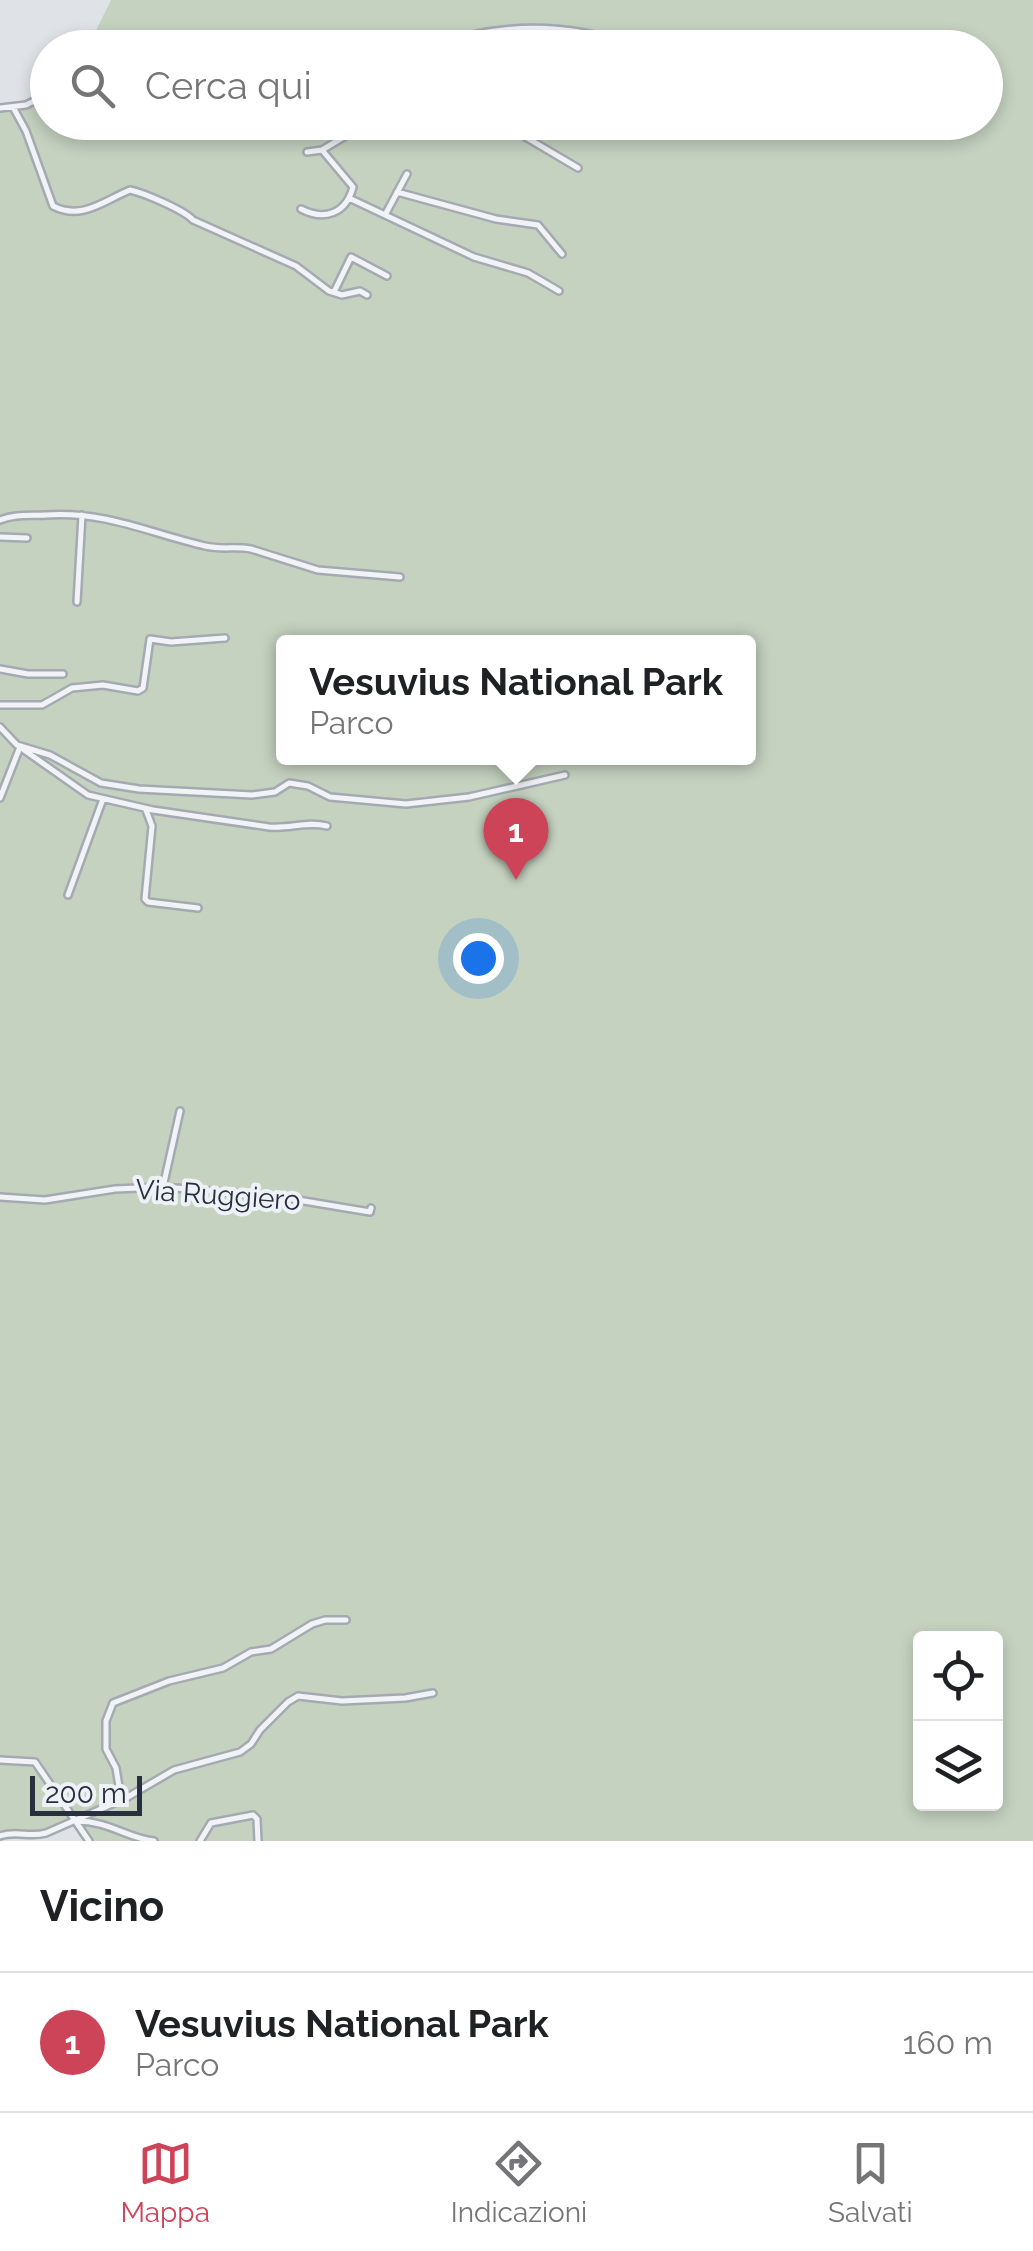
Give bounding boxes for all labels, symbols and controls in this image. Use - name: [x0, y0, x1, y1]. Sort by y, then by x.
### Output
- search box: [30, 30, 1003, 140]
- icon: search: [65, 58, 120, 113]
- text: Cerca qui: [145, 63, 312, 108]
- popup: [276, 635, 756, 765]
- text: Vesuvius National Park: [309, 659, 723, 704]
- text: Parco: [309, 704, 393, 741]
- pin: 1: [484, 798, 548, 880]
- your location: [453, 933, 504, 984]
- street label: Via Ruggiero: [134, 1173, 302, 1217]
- map controls: [913, 1631, 1003, 1811]
- button: locate: [913, 1631, 1003, 1721]
- button: layers: [913, 1721, 1003, 1811]
- scale bar: [30, 1771, 142, 1816]
- text: 200 m: [45, 1777, 127, 1810]
- text: Vicino: [40, 1882, 164, 1931]
- text: Vesuvius National Park: [135, 2001, 549, 2046]
- text: 1: [65, 2024, 80, 2061]
- text: 160 m: [903, 2024, 993, 2061]
- text: Parco: [135, 2046, 219, 2083]
- tab: Mappa: [120, 2136, 210, 2229]
- tab: Indicazioni: [451, 2136, 587, 2229]
- tab: Salvati: [828, 2136, 913, 2229]

